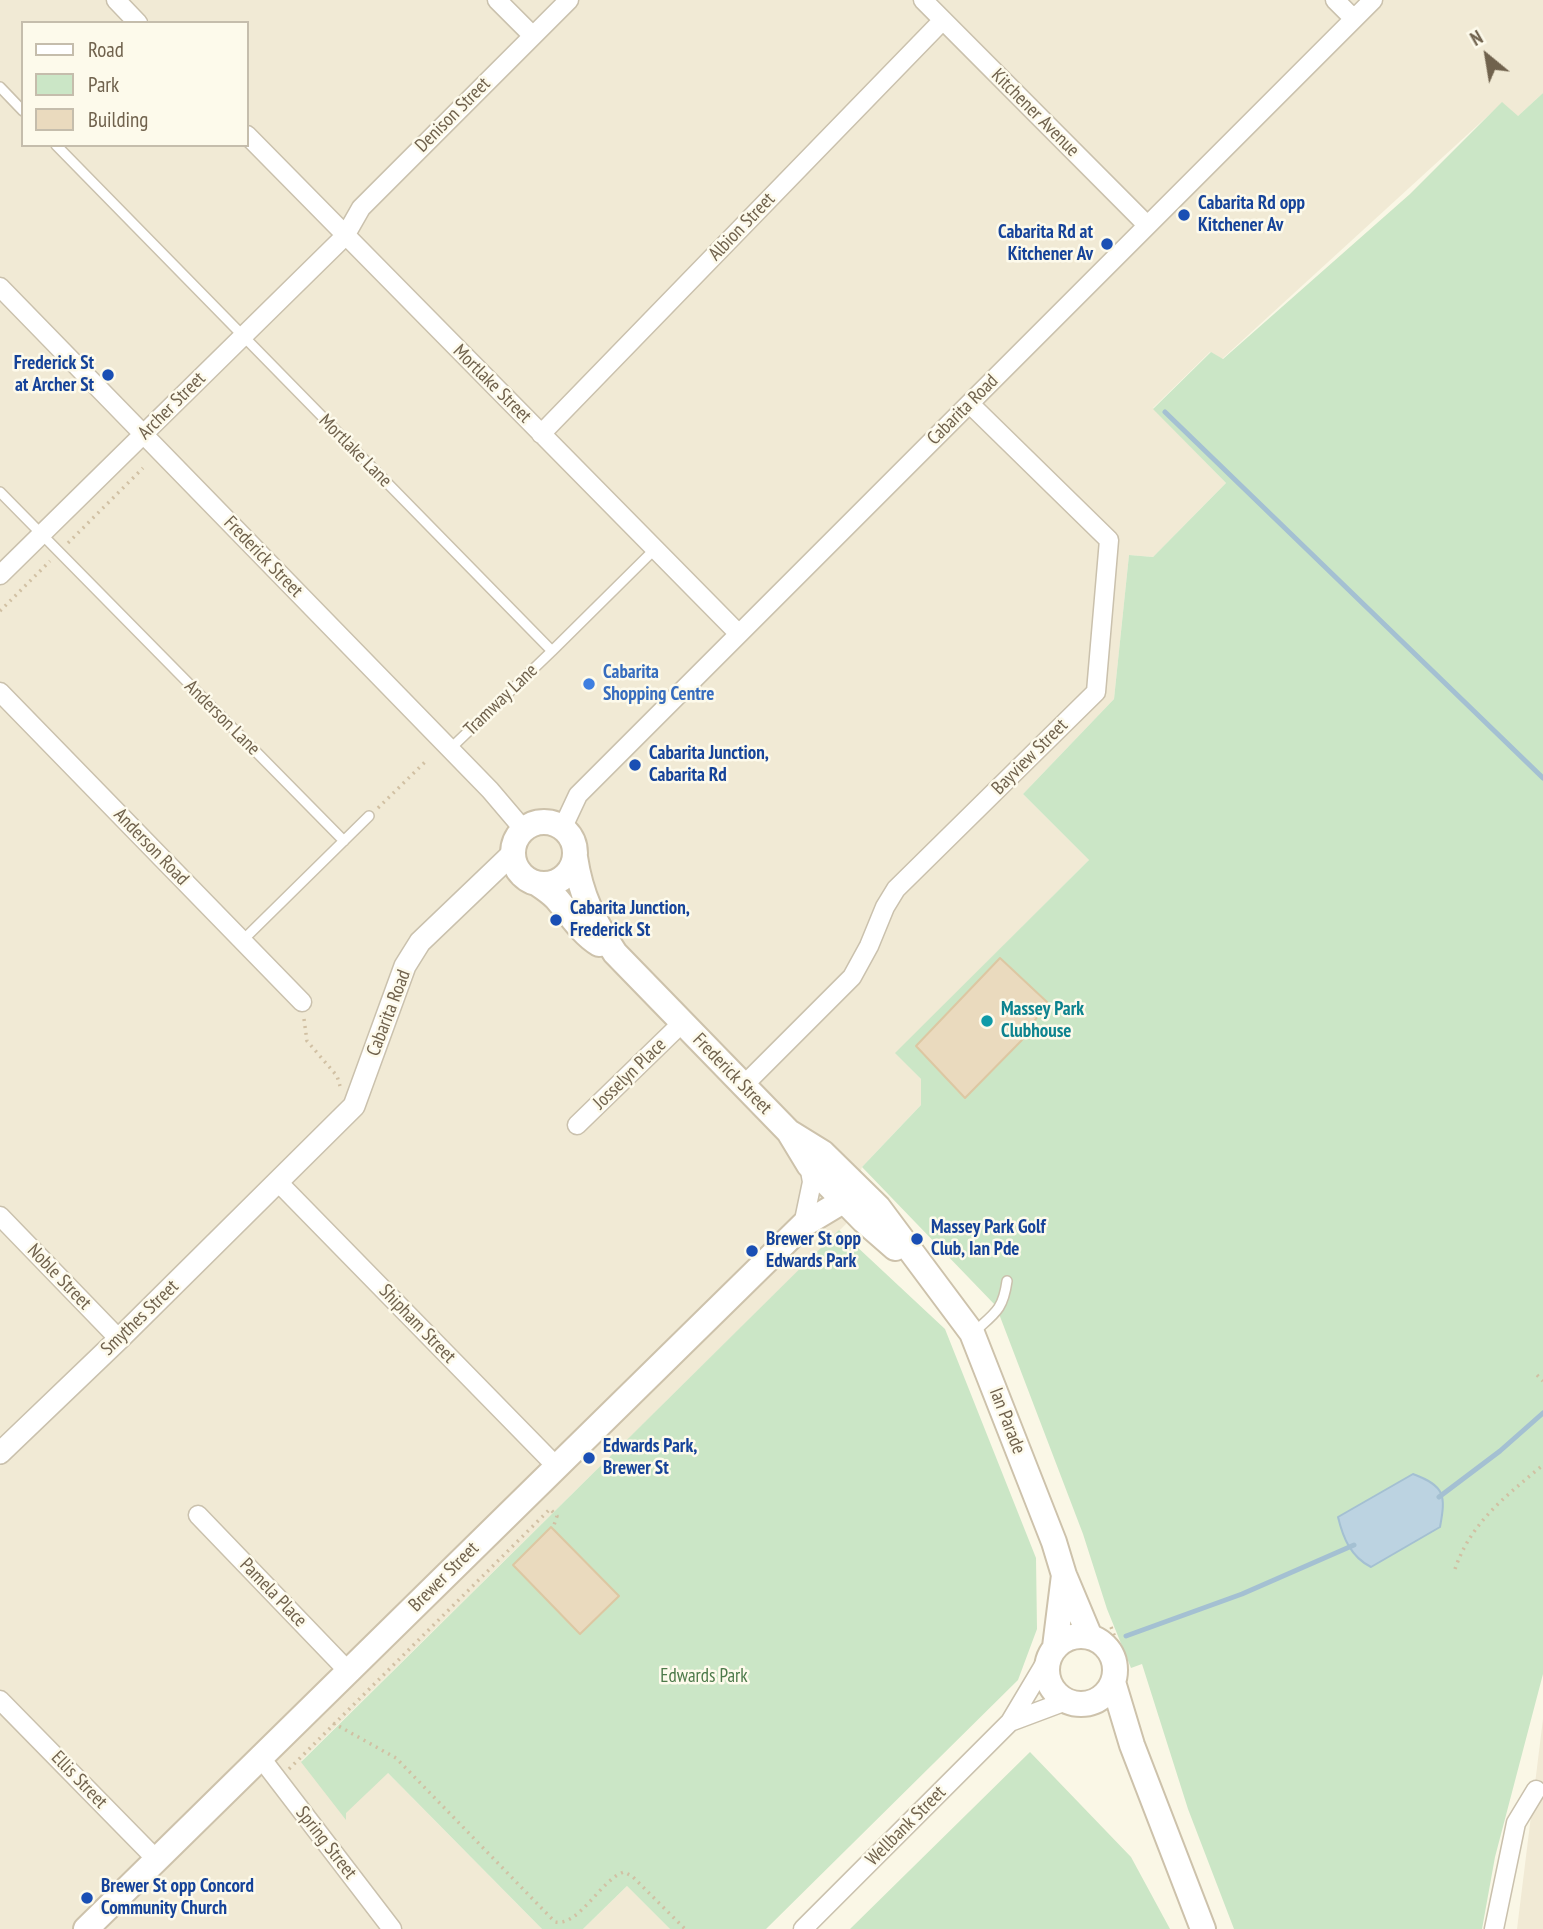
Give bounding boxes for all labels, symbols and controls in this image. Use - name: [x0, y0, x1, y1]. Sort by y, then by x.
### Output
- legend: [21, 21, 248, 147]
- north arrow: [1452, 21, 1522, 91]
- text: N: [1466, 25, 1487, 51]
- text: Road: [88, 36, 124, 63]
- street label: Kitchener Avenue: [986, 64, 1084, 162]
- text: Park: [88, 71, 119, 98]
- street label: Denison Street: [411, 73, 495, 157]
- text: Building: [88, 106, 148, 133]
- street label: Albion Street: [704, 188, 780, 266]
- place label: Cabarita Rd opp Kitchener Av: [1198, 193, 1305, 237]
- marker: Cabarita Rd opp Kitchener Av: [1176, 207, 1192, 223]
- place label: Cabarita Rd at Kitchener Av: [998, 222, 1093, 266]
- marker: Cabarita Rd at Kitchener Av: [1099, 236, 1115, 252]
- street label: Mortlake Street: [448, 340, 536, 428]
- place label: Frederick St at Archer St: [14, 353, 94, 397]
- marker: Frederick St at Archer St: [100, 367, 116, 383]
- street label: Archer Street: [134, 368, 210, 444]
- street label: Cabarita Road: [923, 370, 1003, 450]
- street label: Mortlake Lane: [314, 410, 396, 492]
- street label: Frederick Street: [219, 512, 307, 602]
- street label: Tramway Lane: [459, 659, 543, 741]
- place label: Cabarita Shopping Centre: [603, 662, 714, 706]
- street label: Anderson Lane: [180, 676, 264, 760]
- marker: Cabarita Shopping Centre: [581, 676, 597, 692]
- street label: Bayview Street: [987, 714, 1073, 800]
- place label: Cabarita Junction, Cabarita Rd: [649, 743, 769, 787]
- marker: Cabarita Junction, Cabarita Rd: [627, 757, 643, 773]
- street label: Anderson Road: [109, 804, 193, 890]
- place label: Cabarita Junction, Frederick St: [570, 898, 690, 942]
- marker: Cabarita Junction, Frederick St: [548, 912, 564, 928]
- street label: Cabarita Road: [362, 967, 416, 1059]
- place label: Massey Park Clubhouse: [1001, 999, 1084, 1043]
- marker: Massey Park Clubhouse: [979, 1013, 995, 1029]
- street label: Frederick Street: [688, 1029, 776, 1119]
- street label: Josselyn Place: [589, 1034, 671, 1114]
- place label: Massey Park Golf Club, Ian Pde: [931, 1217, 1046, 1261]
- place label: Brewer St opp Edwards Park: [766, 1229, 861, 1273]
- marker: Massey Park Golf Club, Ian Pde: [909, 1231, 925, 1247]
- street label: Noble Street: [22, 1239, 96, 1315]
- marker: Brewer St opp Edwards Park: [744, 1243, 760, 1259]
- street label: Smythes Street: [97, 1275, 183, 1361]
- street label: Shipham Street: [374, 1280, 460, 1368]
- street label: Ian Parade: [984, 1385, 1030, 1457]
- place label: Edwards Park, Brewer St: [603, 1436, 697, 1480]
- marker: Edwards Park, Brewer St: [581, 1450, 597, 1466]
- street label: Brewer Street: [404, 1537, 484, 1617]
- street label: Pamela Place: [235, 1554, 311, 1632]
- park label: Edwards Park: [660, 1666, 748, 1688]
- street label: Ellis Street: [46, 1747, 112, 1813]
- street label: Wellbank Street: [861, 1781, 951, 1871]
- street label: Spring Street: [291, 1802, 361, 1884]
- place label: Brewer St opp Concord Community Church: [101, 1876, 254, 1920]
- marker: Brewer St opp Concord Community Church: [79, 1890, 95, 1906]

